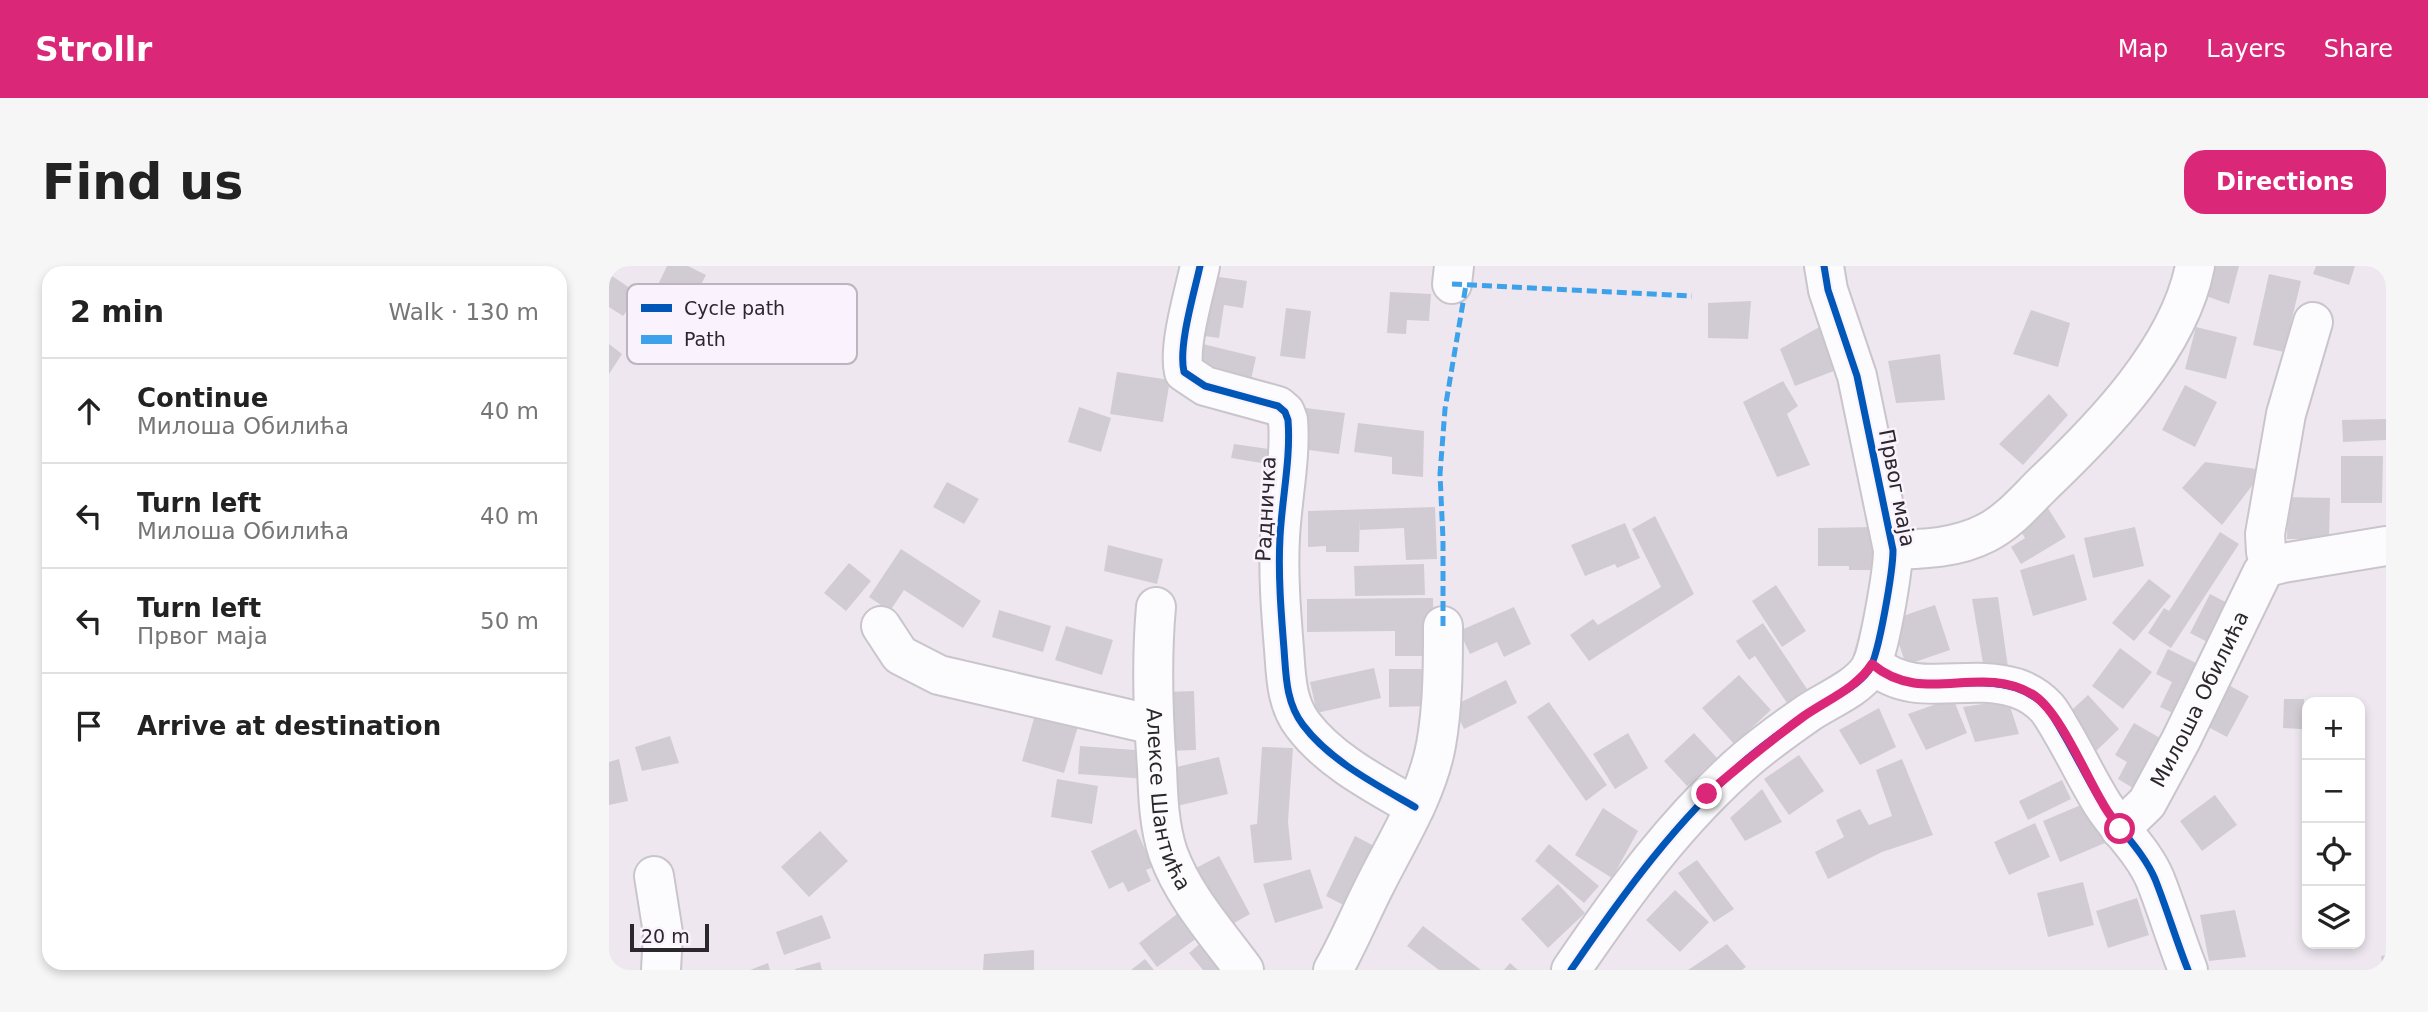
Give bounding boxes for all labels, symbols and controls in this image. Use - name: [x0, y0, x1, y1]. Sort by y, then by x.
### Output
- text: Strollr: [35, 30, 152, 69]
- text: Map: [2118, 35, 2168, 63]
- text: Layers: [2206, 35, 2286, 63]
- text: Share: [2324, 35, 2393, 63]
- button: Directions: [2184, 150, 2386, 214]
- text: Find us: [42, 154, 243, 211]
- legend: [627, 284, 857, 364]
- text: 2 min: [70, 294, 164, 329]
- text: Cycle path: [684, 297, 785, 319]
- text: Walk · 130 m: [388, 299, 539, 325]
- text: Path: [684, 328, 726, 350]
- text: Continue: [137, 383, 268, 413]
- icon: ahead: [70, 392, 108, 430]
- text: 40 m: [480, 398, 539, 424]
- text: Милоша Обилића: [137, 413, 349, 439]
- street label: Првог маја: [1874, 427, 1920, 549]
- street label: Радничка: [1251, 456, 1281, 562]
- text: Turn left: [137, 488, 261, 518]
- icon: left: [70, 497, 108, 535]
- text: 40 m: [480, 503, 539, 529]
- text: Милоша Обилића: [137, 518, 349, 544]
- text: Turn left: [137, 593, 261, 623]
- icon: left: [70, 602, 108, 640]
- street label: Милоша Обилића: [2146, 607, 2254, 791]
- text: 50 m: [480, 608, 539, 634]
- text: Првог маја: [137, 623, 268, 649]
- map controls: [2302, 697, 2365, 949]
- button: +: [2302, 697, 2365, 760]
- icon: arrive: [70, 707, 108, 745]
- street label: Алексе Шантића: [1142, 707, 1196, 895]
- text: Arrive at destination: [137, 711, 441, 741]
- button: −: [2302, 760, 2365, 823]
- route end: [1691, 778, 1722, 809]
- route start: [2104, 813, 2135, 844]
- button: locate: [2302, 823, 2365, 886]
- button: layers: [2302, 886, 2365, 949]
- scale bar: [630, 921, 709, 953]
- text: 20 m: [641, 925, 690, 947]

